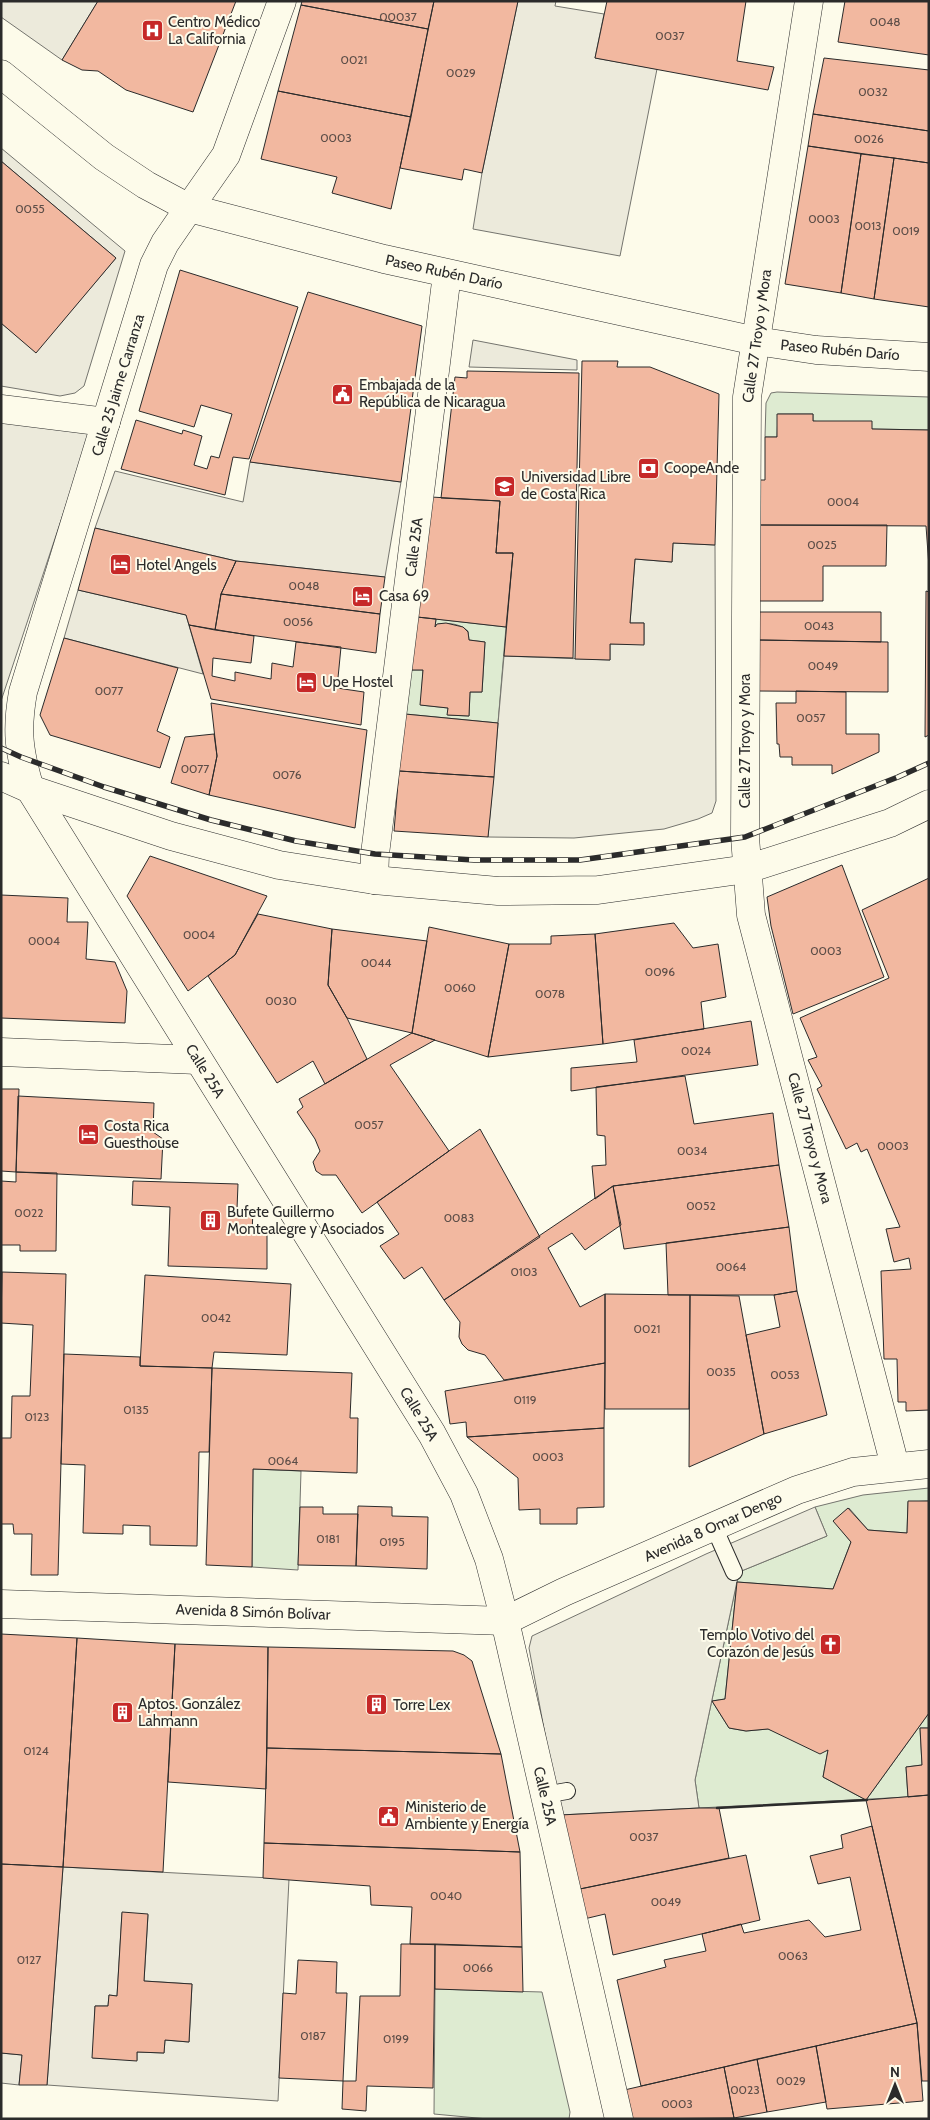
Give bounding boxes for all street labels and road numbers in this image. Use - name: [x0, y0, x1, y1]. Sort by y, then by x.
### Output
- street label: Paseo Rubén Darío: [384, 251, 504, 293]
- street label: Calle 27 Troyo y Mora: [739, 267, 775, 404]
- street label: Calle 25 Jaime Carranza: [88, 311, 148, 458]
- street label: Paseo Rubén Darío: [780, 336, 900, 364]
- street label: Calle 25A: [401, 516, 427, 578]
- street label: Calle 27 Troyo y Mora: [736, 673, 754, 808]
- street label: Calle 25A: [182, 1041, 229, 1102]
- street label: Calle 27 Troyo y Mora: [784, 1071, 836, 1206]
- street label: Calle 25A: [396, 1384, 442, 1445]
- street label: Avenida 8 Omar Dengo: [641, 1488, 785, 1566]
- street label: Avenida 8 Simón Bolívar: [175, 1600, 331, 1624]
- street label: Calle 25A: [530, 1765, 561, 1828]

